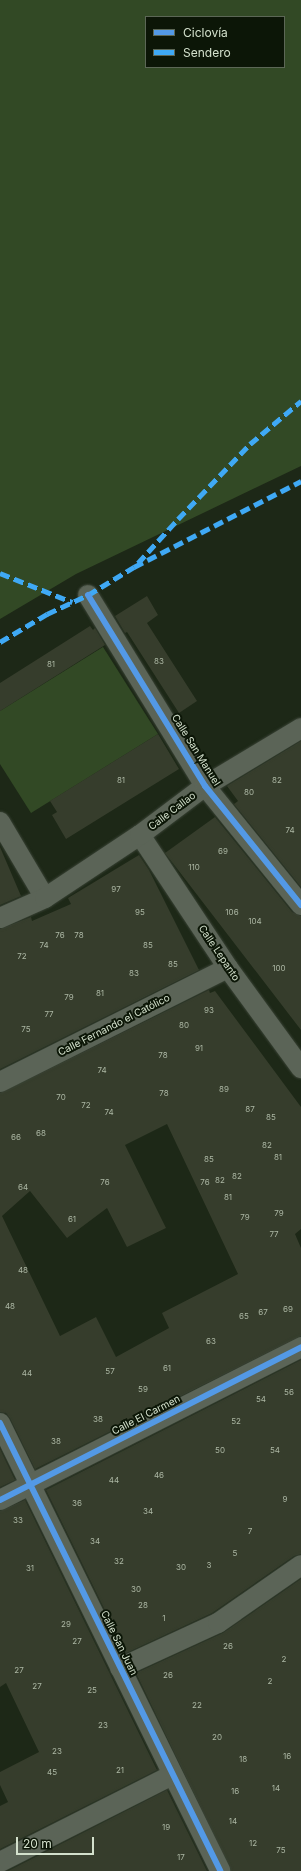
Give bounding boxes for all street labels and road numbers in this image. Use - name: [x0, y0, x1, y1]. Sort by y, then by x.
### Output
- street label: Calle San Manuel: [169, 712, 223, 788]
- street label: Calle Callao: [146, 789, 198, 833]
- street label: Calle Lepanto: [196, 923, 242, 983]
- street label: Calle Fernando el Católico: [56, 992, 172, 1058]
- street label: Calle El Carmen: [110, 1393, 182, 1437]
- street label: Calle San Juan: [98, 1609, 140, 1677]

